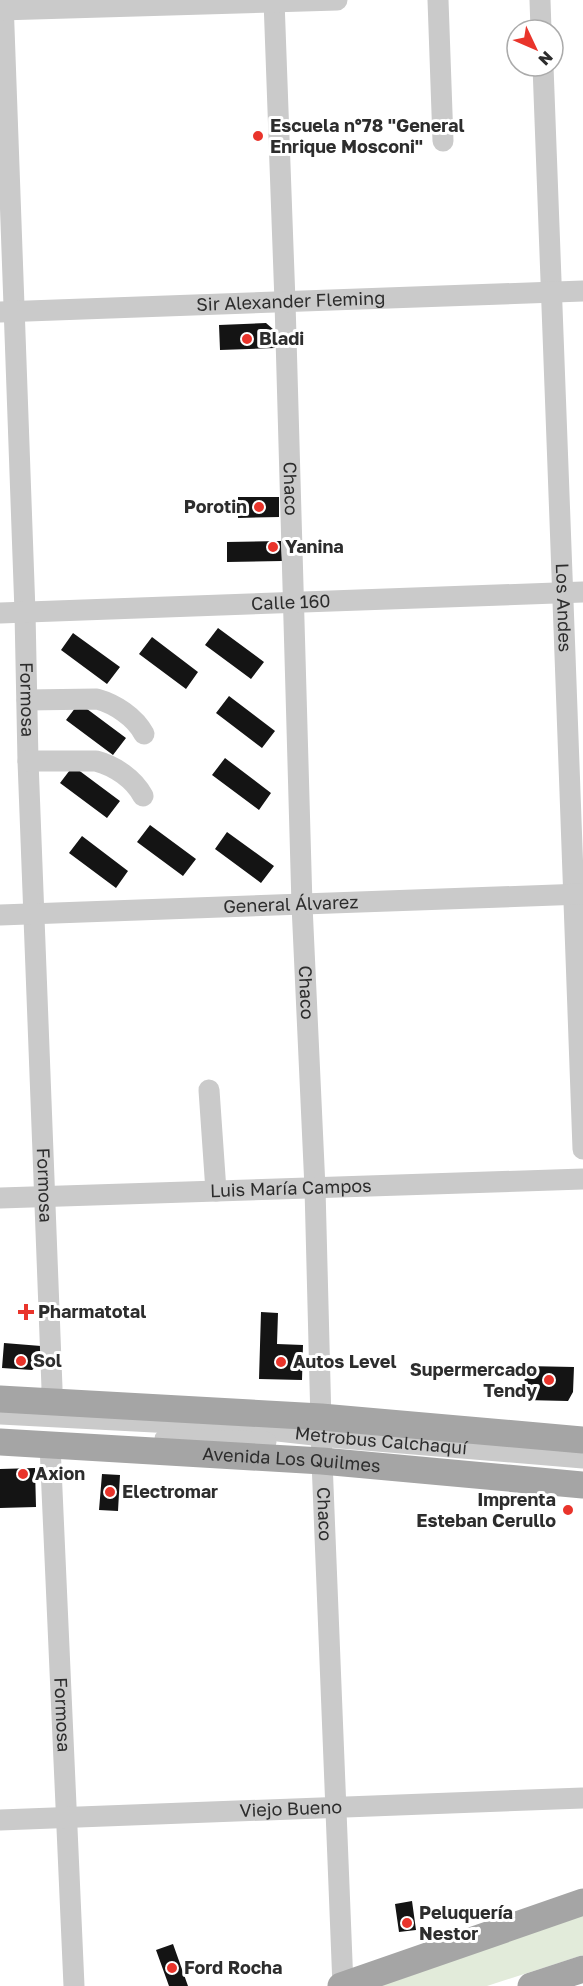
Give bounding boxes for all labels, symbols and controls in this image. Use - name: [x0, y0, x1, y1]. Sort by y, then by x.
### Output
- north arrow: [505, 18, 565, 78]
- text: N: [534, 47, 557, 70]
- place label: Escuela n°78 "General Enrique Mosconi": [270, 114, 465, 157]
- marker: Escuela n°78 "General Enrique Mosconi": [251, 129, 265, 143]
- street label: Sir Alexander Fleming: [196, 286, 386, 315]
- place label: Bladi: [259, 327, 304, 349]
- marker: Bladi: [240, 332, 254, 346]
- street label: Chaco: [280, 461, 303, 516]
- place label: Porotin: [184, 495, 247, 517]
- marker: Porotin: [252, 500, 266, 514]
- place label: Yanina: [285, 535, 344, 557]
- marker: Yanina: [266, 540, 280, 554]
- street label: Los Andes: [552, 563, 577, 653]
- street label: Calle 160: [251, 589, 331, 614]
- street label: Formosa: [16, 662, 40, 737]
- street label: General Álvarez: [223, 890, 359, 917]
- street label: Chaco: [295, 965, 319, 1020]
- street label: Formosa: [33, 1147, 58, 1223]
- street label: Luis María Campos: [210, 1174, 372, 1201]
- place label: Pharmatotal: [38, 1300, 146, 1322]
- marker: Pharmatotal: [19, 1305, 33, 1319]
- place label: Sol: [33, 1349, 62, 1371]
- place label: Autos Level: [293, 1350, 396, 1372]
- marker: Sol: [14, 1354, 28, 1368]
- marker: Autos Level: [274, 1355, 288, 1369]
- place label: Supermercado Tendy: [410, 1358, 537, 1401]
- marker: Supermercado Tendy: [542, 1373, 556, 1387]
- street label: Metrobus Calchaquí: [294, 1421, 469, 1458]
- street label: Avenida Los Quilmes: [202, 1442, 382, 1476]
- place label: Axion: [35, 1462, 85, 1484]
- marker: Axion: [16, 1467, 30, 1481]
- place label: Electromar: [122, 1480, 218, 1502]
- marker: Electromar: [103, 1485, 117, 1499]
- street label: Chaco: [313, 1487, 337, 1542]
- place label: Imprenta Esteban Cerullo: [416, 1488, 556, 1531]
- marker: Imprenta Esteban Cerullo: [561, 1503, 575, 1517]
- street label: Formosa: [50, 1677, 76, 1753]
- street label: Viejo Bueno: [239, 1795, 343, 1821]
- place label: Peluquería Nestor: [419, 1901, 513, 1944]
- marker: Peluquería Nestor: [400, 1916, 414, 1930]
- place label: Ford Rocha: [184, 1956, 282, 1978]
- marker: Ford Rocha: [165, 1961, 179, 1975]

